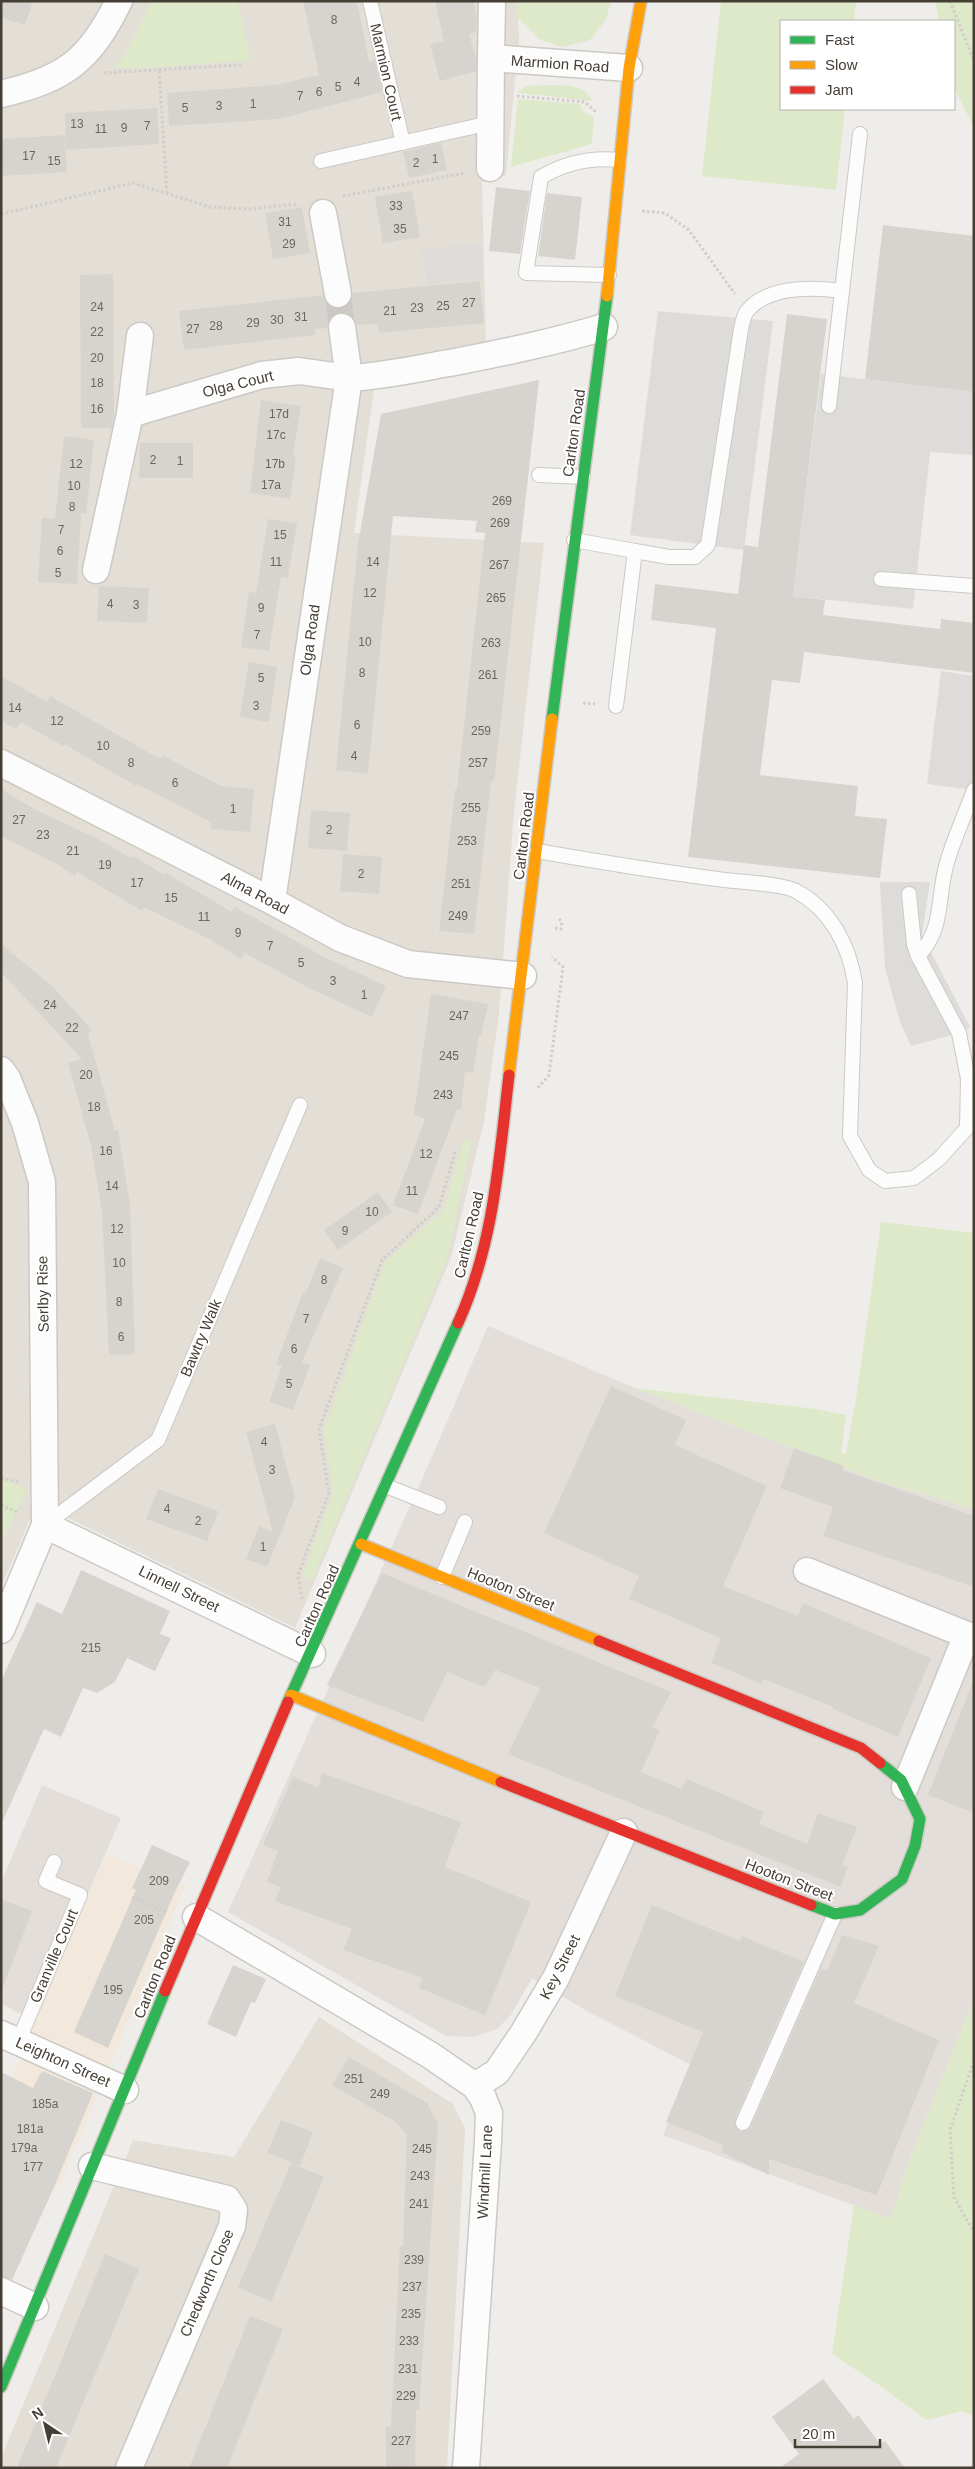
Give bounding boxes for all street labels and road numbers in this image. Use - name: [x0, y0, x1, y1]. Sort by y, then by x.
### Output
- street label: Marmion Court: [367, 22, 406, 123]
- street label: Marmion Road: [510, 52, 610, 75]
- street label: Olga Court: [201, 366, 276, 401]
- street label: Carlton Road: [559, 388, 588, 478]
- street label: Olga Road: [296, 603, 323, 677]
- street label: Carlton Road: [510, 791, 537, 881]
- street label: Alma Road: [218, 868, 292, 917]
- street label: Carlton Road: [450, 1190, 487, 1280]
- street label: Serlby Rise: [33, 1256, 52, 1333]
- street label: Bawtry Walk: [177, 1296, 225, 1379]
- street label: Linnell Street: [136, 1562, 223, 1616]
- street label: Carlton Road: [291, 1562, 342, 1650]
- street label: Hooton Street: [465, 1563, 558, 1614]
- street label: Hooton Street: [743, 1855, 836, 1904]
- street label: Granville Court: [26, 1906, 81, 2005]
- street label: Key Street: [536, 1931, 583, 2002]
- street label: Carlton Road: [130, 1933, 179, 2021]
- street label: Leighton Street: [13, 2033, 114, 2090]
- street label: Windmill Lane: [474, 2124, 495, 2219]
- street label: Chedworth Close: [176, 2227, 237, 2339]

